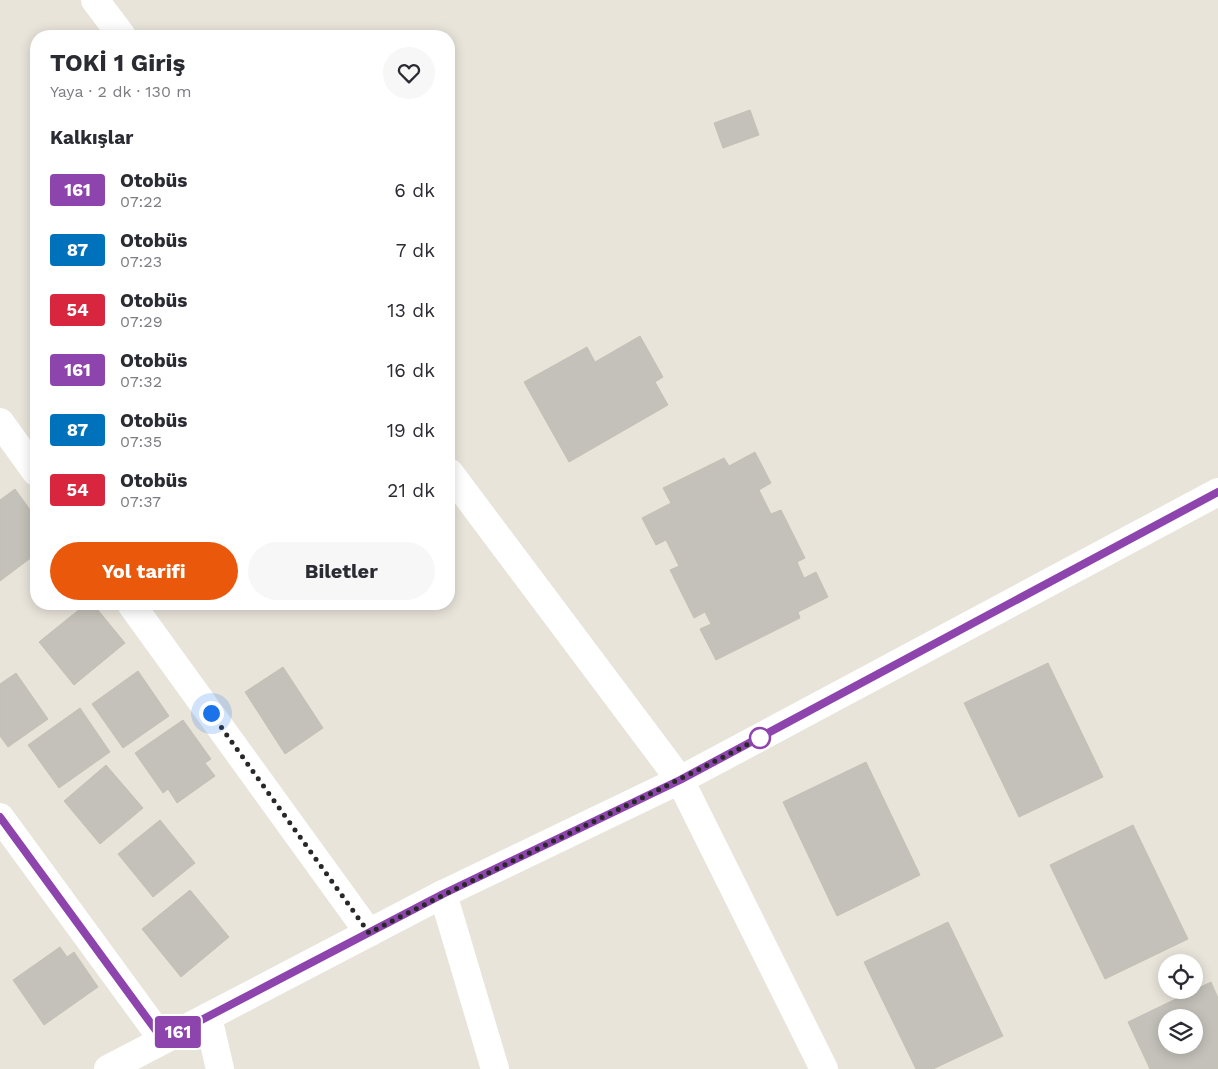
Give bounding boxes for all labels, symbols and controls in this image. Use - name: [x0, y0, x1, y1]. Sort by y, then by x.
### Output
- button: heart: [383, 47, 435, 99]
- text: TOKİ 1 Giriş: [50, 49, 185, 77]
- text: Yaya · 2 dk · 130 m: [50, 82, 192, 101]
- text: Kalkışlar: [50, 126, 133, 149]
- text: Otobüs: [120, 169, 188, 192]
- text: 161: [64, 179, 91, 200]
- text: 6 dk: [394, 179, 435, 202]
- text: 07:22: [120, 192, 162, 211]
- text: Otobüs: [120, 229, 188, 252]
- text: 87: [67, 239, 88, 260]
- text: 7 dk: [396, 239, 435, 262]
- text: 07:23: [120, 252, 162, 271]
- text: Otobüs: [120, 289, 188, 312]
- text: 54: [66, 299, 89, 320]
- text: 13 dk: [387, 299, 435, 322]
- text: 07:29: [120, 312, 163, 331]
- text: Otobüs: [120, 349, 188, 372]
- text: 161: [64, 359, 91, 380]
- text: 16 dk: [387, 359, 435, 382]
- text: 07:32: [120, 372, 162, 391]
- text: Otobüs: [120, 409, 188, 432]
- text: 87: [67, 419, 88, 440]
- text: 19 dk: [387, 419, 435, 442]
- text: 07:35: [120, 432, 162, 451]
- text: Otobüs: [120, 469, 188, 492]
- text: 54: [66, 479, 89, 500]
- text: 21 dk: [387, 479, 435, 502]
- text: 07:37: [120, 492, 161, 511]
- button: Yol tarifi: [50, 542, 238, 600]
- button: Biletler: [248, 542, 435, 600]
- your location: [199, 701, 224, 726]
- unlabelled marker: [749, 727, 771, 749]
- map controls: [1158, 954, 1203, 1054]
- button: locate: [1158, 954, 1203, 999]
- button: layers: [1158, 1009, 1203, 1054]
- line badge: 161: [149, 1016, 207, 1048]
- text: 161: [165, 1021, 191, 1042]

